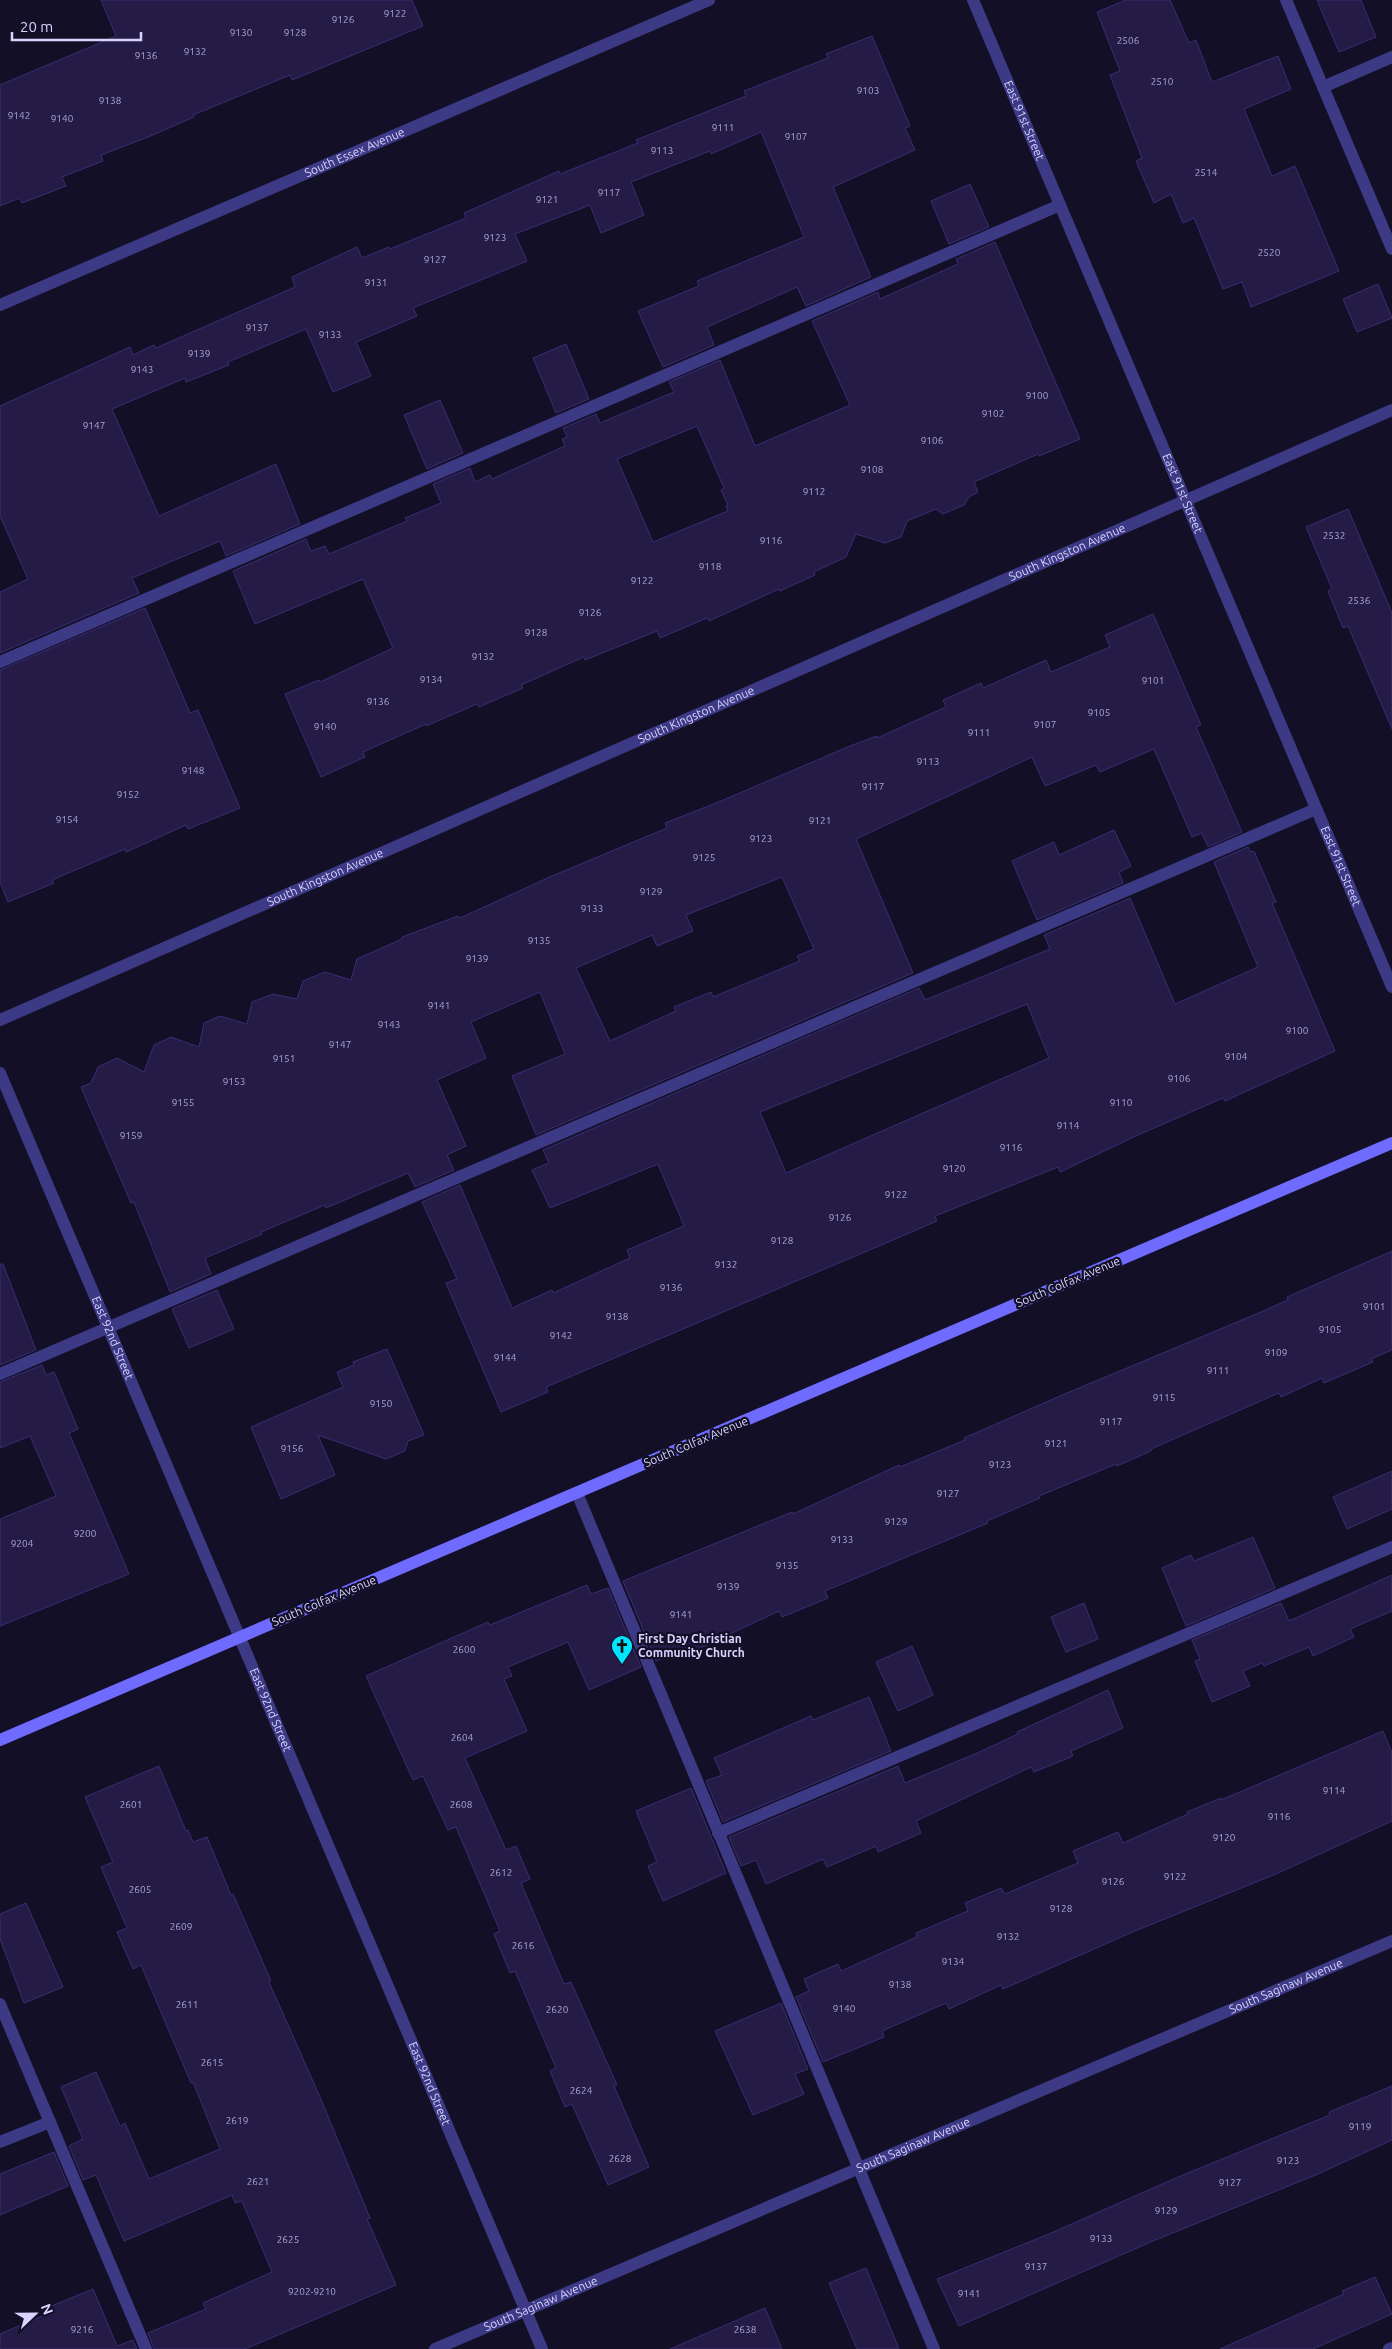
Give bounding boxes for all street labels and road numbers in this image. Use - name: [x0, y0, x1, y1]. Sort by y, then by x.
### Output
- street label: East 91st Street: [1002, 79, 1047, 162]
- street label: South Essex Avenue: [302, 125, 406, 179]
- street label: East 91st Street: [1160, 451, 1206, 535]
- street label: South Kingston Avenue: [1007, 521, 1127, 583]
- street label: South Kingston Avenue: [636, 683, 756, 746]
- street label: East 91st Street: [1319, 824, 1364, 908]
- street label: South Kingston Avenue: [265, 846, 385, 908]
- street label: South Colfax Avenue: [1014, 1254, 1122, 1309]
- street label: East 92nd Street: [90, 1294, 137, 1382]
- street label: South Colfax Avenue: [642, 1414, 750, 1469]
- street label: South Colfax Avenue: [270, 1573, 378, 1628]
- street label: East 92nd Street: [248, 1666, 295, 1754]
- street label: South Saginaw Avenue: [1227, 1956, 1345, 2016]
- street label: East 92nd Street: [406, 2040, 453, 2127]
- street label: South Saginaw Avenue: [854, 2115, 972, 2175]
- street label: South Saginaw Avenue: [482, 2273, 599, 2333]

